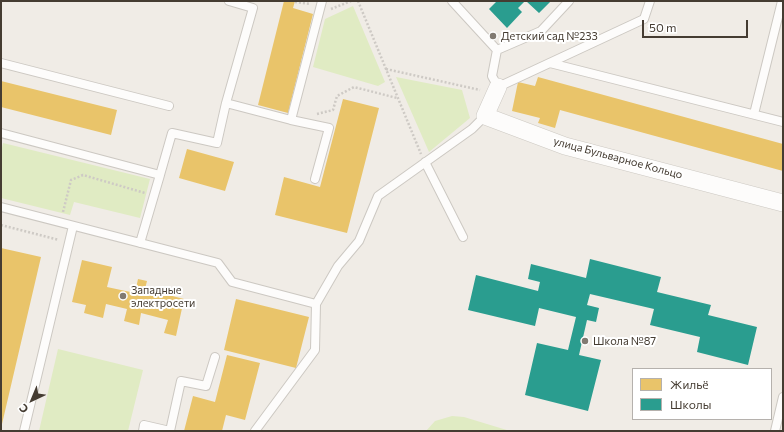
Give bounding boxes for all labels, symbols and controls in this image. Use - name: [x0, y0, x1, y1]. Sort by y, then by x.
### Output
- scale bar: [644, 12, 750, 38]
- text: 50 m: [649, 20, 677, 34]
- place label: Детский сад №233: [501, 29, 598, 43]
- marker: Детский сад №233: [488, 31, 498, 41]
- street label: улица Бульварное Кольцо: [552, 134, 684, 182]
- place label: Западные электросети: [131, 283, 195, 309]
- marker: Западные электросети: [118, 291, 128, 301]
- place label: Школа №87: [593, 334, 656, 348]
- marker: Школа №87: [580, 336, 590, 346]
- legend: [632, 368, 772, 420]
- text: Жильё: [670, 377, 709, 391]
- north arrow: [12, 380, 52, 420]
- text: Школы: [670, 397, 711, 411]
- text: С: [16, 402, 31, 416]

